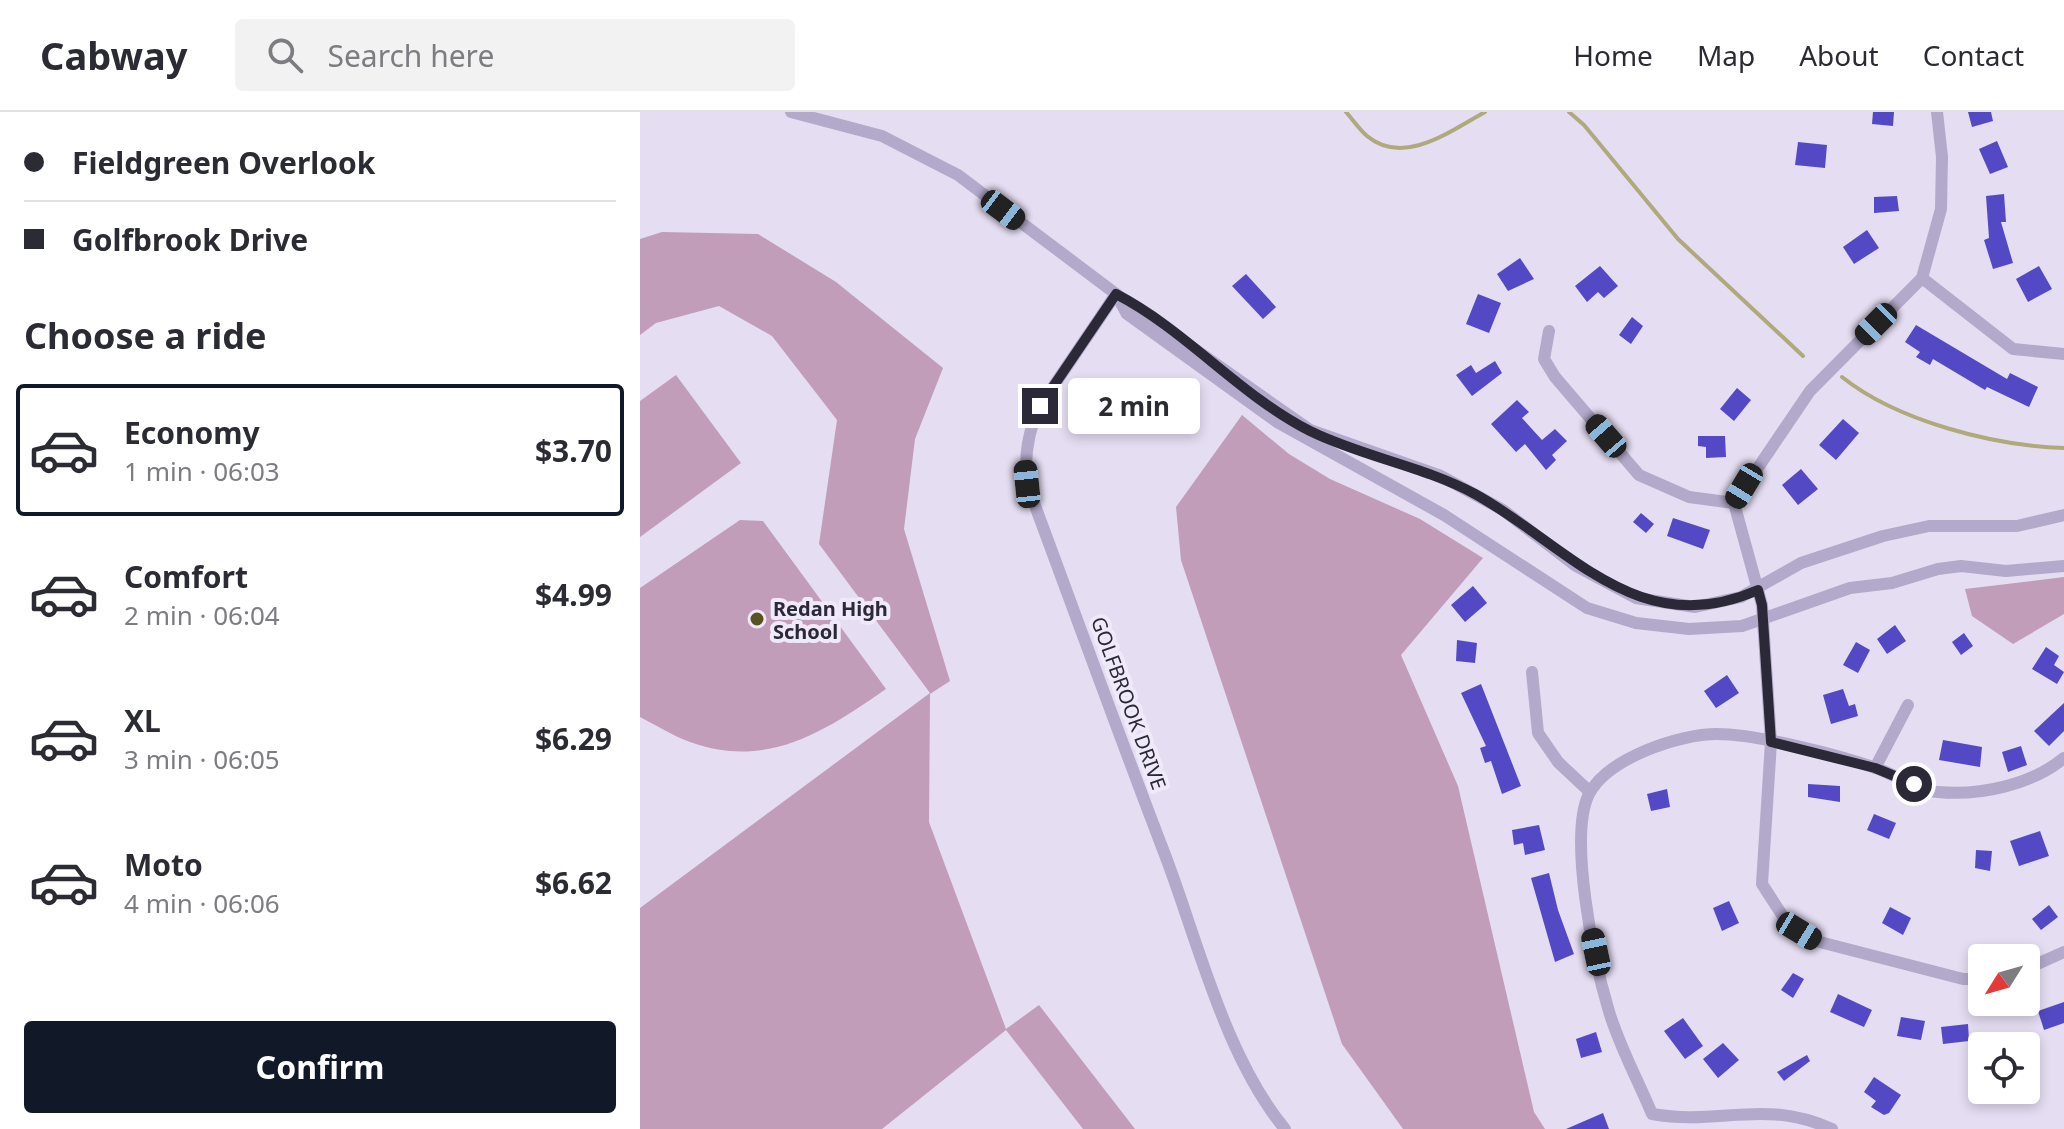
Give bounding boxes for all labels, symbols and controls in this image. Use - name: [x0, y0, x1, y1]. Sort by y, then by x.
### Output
- search box: [235, 19, 795, 91]
- text: Cabway: [40, 29, 187, 81]
- icon: search: [263, 33, 307, 77]
- text: Search here: [327, 35, 494, 76]
- text: Home: [1573, 36, 1653, 74]
- text: Map: [1697, 36, 1755, 74]
- text: About: [1799, 36, 1879, 74]
- text: Contact: [1923, 36, 2024, 74]
- text: Fieldgreen Overlook: [72, 142, 375, 183]
- car: [977, 186, 1029, 234]
- text: Golfbrook Drive: [72, 219, 308, 260]
- car: [1851, 299, 1901, 349]
- text: Choose a ride: [24, 311, 266, 360]
- callout: 2 min: [1068, 378, 1200, 434]
- route end: [1022, 388, 1058, 424]
- text: 2 min: [1098, 388, 1170, 424]
- car: [1581, 410, 1631, 462]
- text: Economy: [124, 412, 260, 453]
- icon: car: [28, 414, 100, 486]
- text: $3.70: [535, 430, 612, 471]
- text: 1 min · 06:03: [124, 453, 280, 489]
- car: [1013, 459, 1041, 509]
- car: [1721, 459, 1767, 513]
- text: Comfort: [124, 556, 248, 597]
- icon: car: [28, 558, 100, 630]
- text: $4.99: [535, 574, 612, 615]
- place label: Redan High School: [773, 595, 888, 645]
- text: 2 min · 06:04: [124, 597, 280, 633]
- marker: Redan High School: [748, 610, 766, 628]
- street label: GOLFBROOK DRIVE: [1085, 613, 1173, 793]
- text: XL: [124, 700, 161, 741]
- icon: car: [28, 702, 100, 774]
- text: $6.29: [535, 718, 612, 759]
- text: 3 min · 06:05: [124, 741, 280, 777]
- route start: [1896, 766, 1932, 802]
- text: Moto: [124, 844, 203, 885]
- icon: car: [28, 846, 100, 918]
- text: $6.62: [535, 862, 612, 903]
- text: 4 min · 06:06: [124, 885, 280, 921]
- car: [1772, 908, 1826, 954]
- car: [1579, 926, 1613, 978]
- north arrow: [1968, 944, 2040, 1016]
- map controls: [1968, 944, 2040, 1104]
- button: Confirm: [24, 1021, 616, 1113]
- button: locate: [1968, 1032, 2040, 1104]

